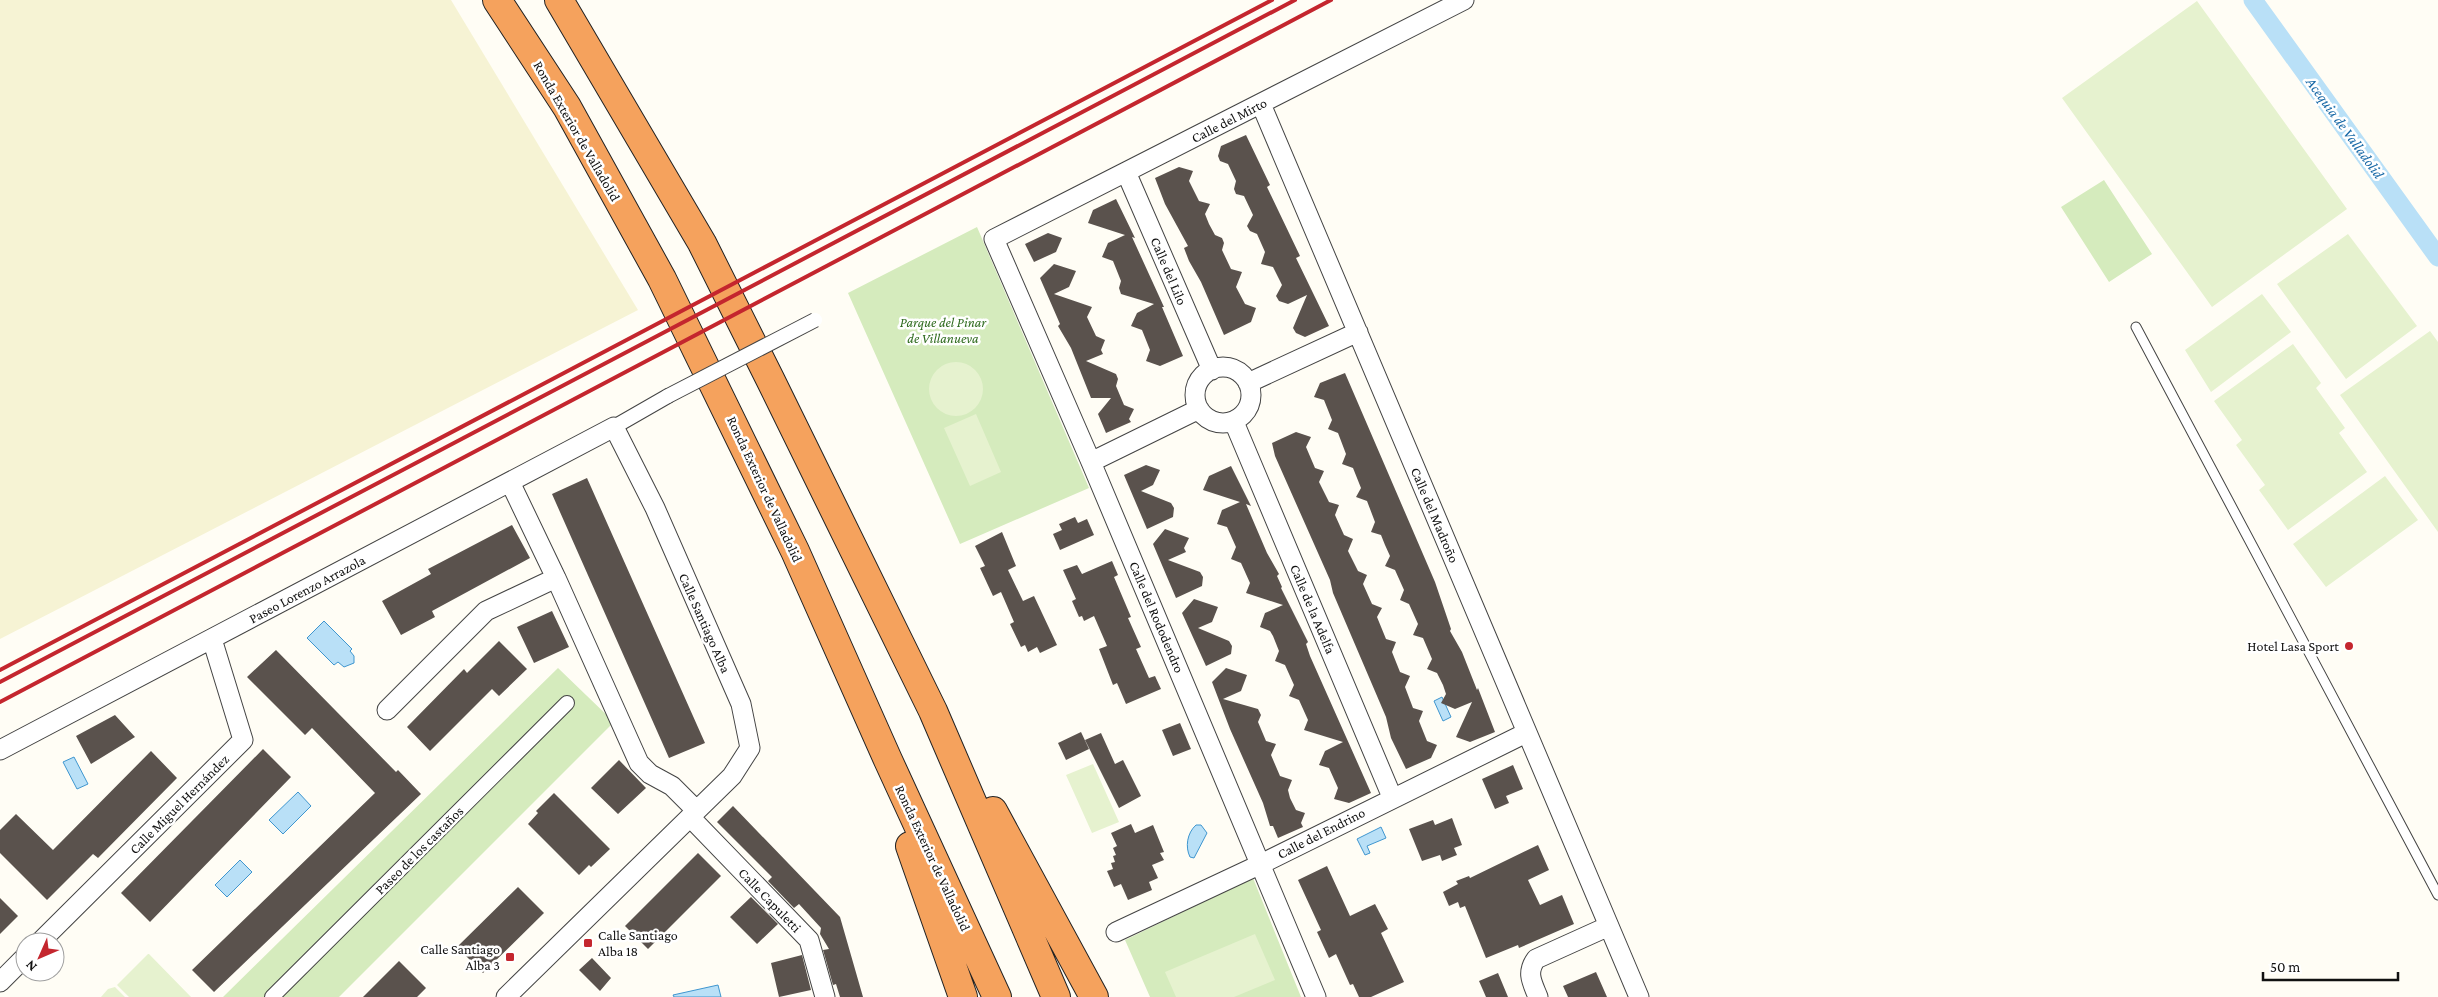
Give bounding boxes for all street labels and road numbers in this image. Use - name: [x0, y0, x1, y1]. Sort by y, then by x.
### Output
- street label: Ronda Exterior de Valladolid: [530, 58, 624, 204]
- street label: Calle del Mirto: [1189, 94, 1269, 146]
- street label: Calle del Lilo: [1148, 235, 1190, 307]
- street label: Ronda Exterior de Valladolid: [724, 414, 806, 565]
- street label: Calle del Madroño: [1408, 465, 1462, 565]
- street label: Paseo Lorenzo Arrazola: [246, 551, 368, 626]
- street label: Calle del Rododendro: [1126, 559, 1188, 675]
- street label: Calle de la Adelfa: [1287, 562, 1339, 657]
- street label: Calle Santiago Alba: [676, 571, 734, 676]
- street label: Calle Miguel Hernández: [126, 751, 232, 857]
- street label: Ronda Exterior de Valladolid: [892, 783, 974, 934]
- street label: Paseo de los castaños: [372, 803, 466, 897]
- street label: Calle del Endrino: [1274, 804, 1368, 862]
- street label: Calle Capuletti: [735, 865, 805, 936]

